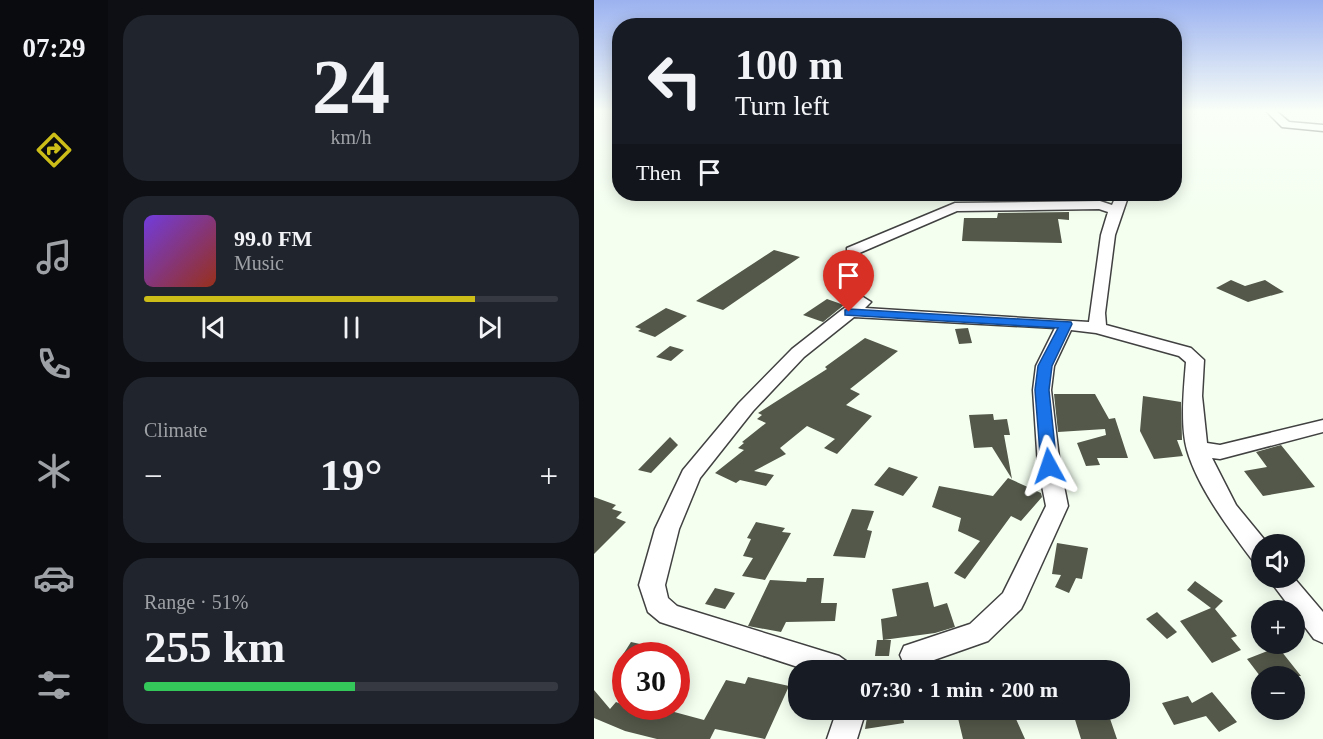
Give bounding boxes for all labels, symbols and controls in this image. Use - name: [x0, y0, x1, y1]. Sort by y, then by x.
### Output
- text: 07:29: [23, 33, 86, 63]
- icon: left: [636, 42, 714, 120]
- text: 100 m: [735, 42, 844, 88]
- text: 24: [312, 43, 390, 130]
- text: Turn left: [735, 91, 829, 121]
- text: km/h: [330, 126, 372, 148]
- icon: directions: [33, 129, 75, 171]
- icon: arrive: [693, 156, 726, 189]
- text: Then: [636, 160, 681, 185]
- text: 99.0 FM: [234, 226, 312, 251]
- icon: music: [33, 236, 75, 278]
- pin: [823, 250, 874, 312]
- text: Music: [234, 252, 284, 274]
- icon: arrive: [832, 259, 865, 292]
- icon: previous: [197, 311, 230, 344]
- icon: pause: [335, 311, 368, 344]
- icon: next: [473, 311, 506, 344]
- icon: phone: [33, 343, 75, 385]
- text: Climate: [144, 419, 207, 441]
- position arrow: [1017, 434, 1081, 498]
- icon: climate: [33, 450, 75, 492]
- text: 19°: [320, 450, 383, 500]
- text: −: [144, 458, 163, 494]
- text: +: [539, 458, 558, 494]
- map controls: [1251, 534, 1305, 720]
- button: sound: [1251, 534, 1305, 588]
- icon: car: [33, 557, 75, 599]
- text: Range · 51%: [144, 591, 248, 613]
- button: +: [1251, 600, 1305, 654]
- text: 255 km: [144, 622, 285, 672]
- speed limit sign: 30: [612, 642, 690, 720]
- icon: filters: [33, 664, 75, 706]
- button: −: [1251, 666, 1305, 720]
- text: 07:30 · 1 min · 200 m: [860, 677, 1058, 702]

